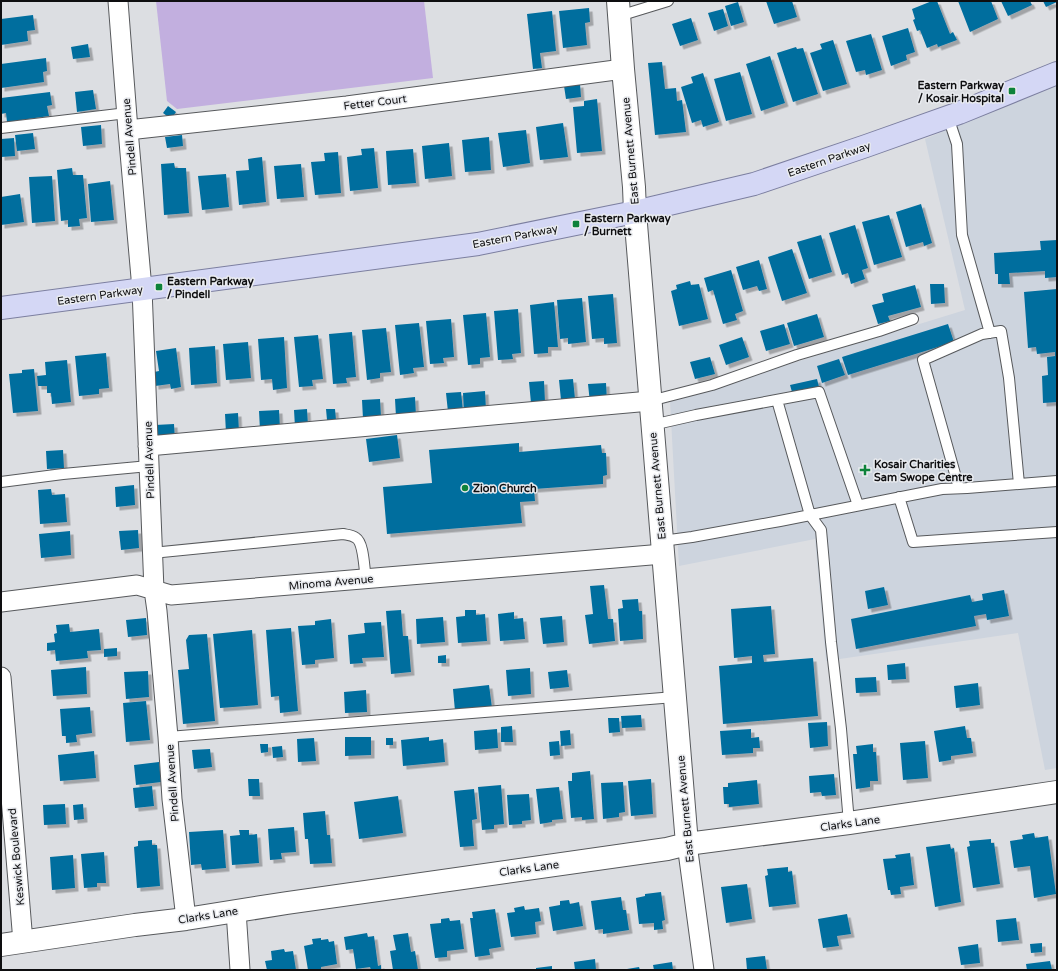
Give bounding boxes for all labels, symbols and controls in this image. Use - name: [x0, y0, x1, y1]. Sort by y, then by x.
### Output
- place label: Eastern Parkway / Kosair Hospital: [917, 79, 1004, 106]
- marker: Eastern Parkway / Kosair Hospital: [1007, 86, 1017, 96]
- street label: Fetter Court: [343, 92, 407, 113]
- street label: East Burnett Avenue: [619, 97, 642, 205]
- street label: Pindell Avenue: [120, 98, 139, 176]
- street label: Eastern Parkway: [786, 139, 872, 180]
- place label: Eastern Parkway / Burnett: [584, 212, 671, 238]
- marker: Eastern Parkway / Burnett: [571, 219, 581, 229]
- street label: Eastern Parkway: [471, 222, 559, 251]
- place label: Eastern Parkway / Pindell: [167, 275, 254, 301]
- marker: Eastern Parkway / Pindell: [154, 282, 164, 292]
- street label: Eastern Parkway: [56, 283, 144, 308]
- street label: Pindell Avenue: [142, 421, 157, 499]
- street label: East Burnett Avenue: [646, 432, 669, 540]
- place label: Kosair Charities Sam Swope Centre: [874, 458, 973, 485]
- marker: Kosair Charities Sam Swope Centre: [859, 464, 871, 476]
- place label: Zion Church: [473, 482, 537, 495]
- marker: Zion Church: [460, 483, 470, 493]
- street label: Minoma Avenue: [288, 572, 374, 593]
- street label: Pindell Avenue: [163, 744, 182, 822]
- street label: East Burnett Avenue: [674, 755, 697, 863]
- street label: Keswick Boulevard: [6, 808, 27, 906]
- street label: Clarks Lane: [819, 813, 881, 834]
- street label: Clarks Lane: [498, 858, 560, 879]
- street label: Clarks Lane: [177, 904, 239, 927]

